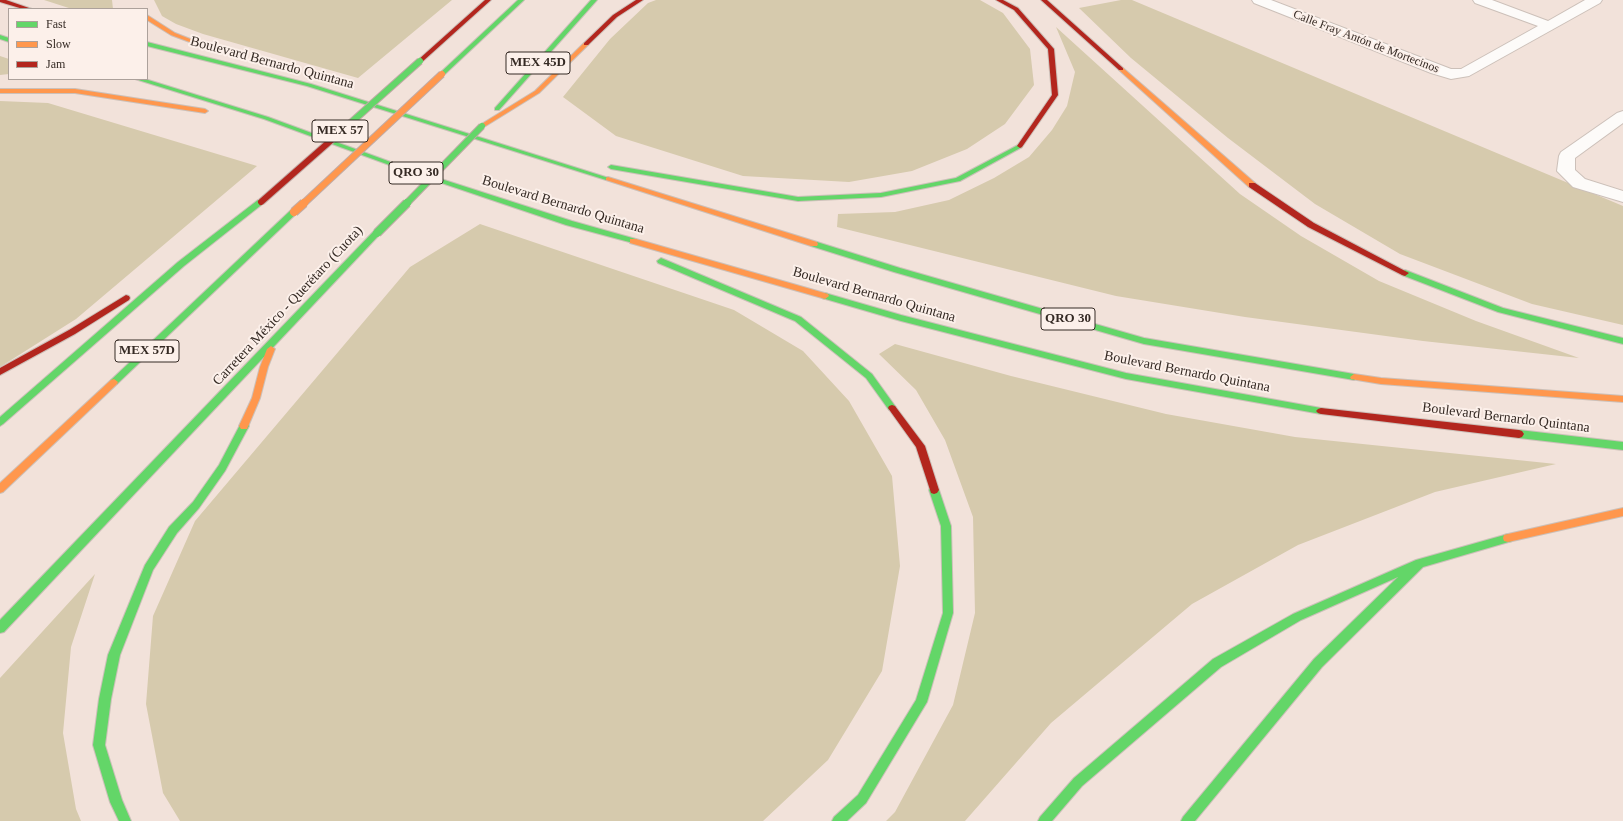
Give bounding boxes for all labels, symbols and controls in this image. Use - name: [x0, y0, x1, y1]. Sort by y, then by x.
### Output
- street label: Calle Fray Antón de Mortecinos: [1291, 7, 1441, 77]
- legend: [8, 8, 148, 80]
- text: Fast: [46, 17, 66, 31]
- street label: Boulevard Bernardo Quintana: [188, 33, 356, 93]
- text: Slow: [46, 37, 71, 51]
- road number: MEX 45D: [506, 52, 570, 74]
- text: Jam: [46, 57, 65, 71]
- road number: MEX 57: [312, 120, 368, 142]
- road number: QRO 30: [389, 162, 443, 184]
- street label: Boulevard Bernardo Quintana: [480, 172, 646, 238]
- street label: Carretera México - Querétaro (Cuota): [209, 223, 367, 389]
- street label: Boulevard Bernardo Quintana: [791, 264, 957, 326]
- road number: QRO 30: [1041, 308, 1095, 330]
- road number: MEX 57D: [115, 340, 179, 362]
- street label: Boulevard Bernardo Quintana: [1103, 348, 1271, 396]
- street label: Boulevard Bernardo Quintana: [1421, 399, 1591, 437]

